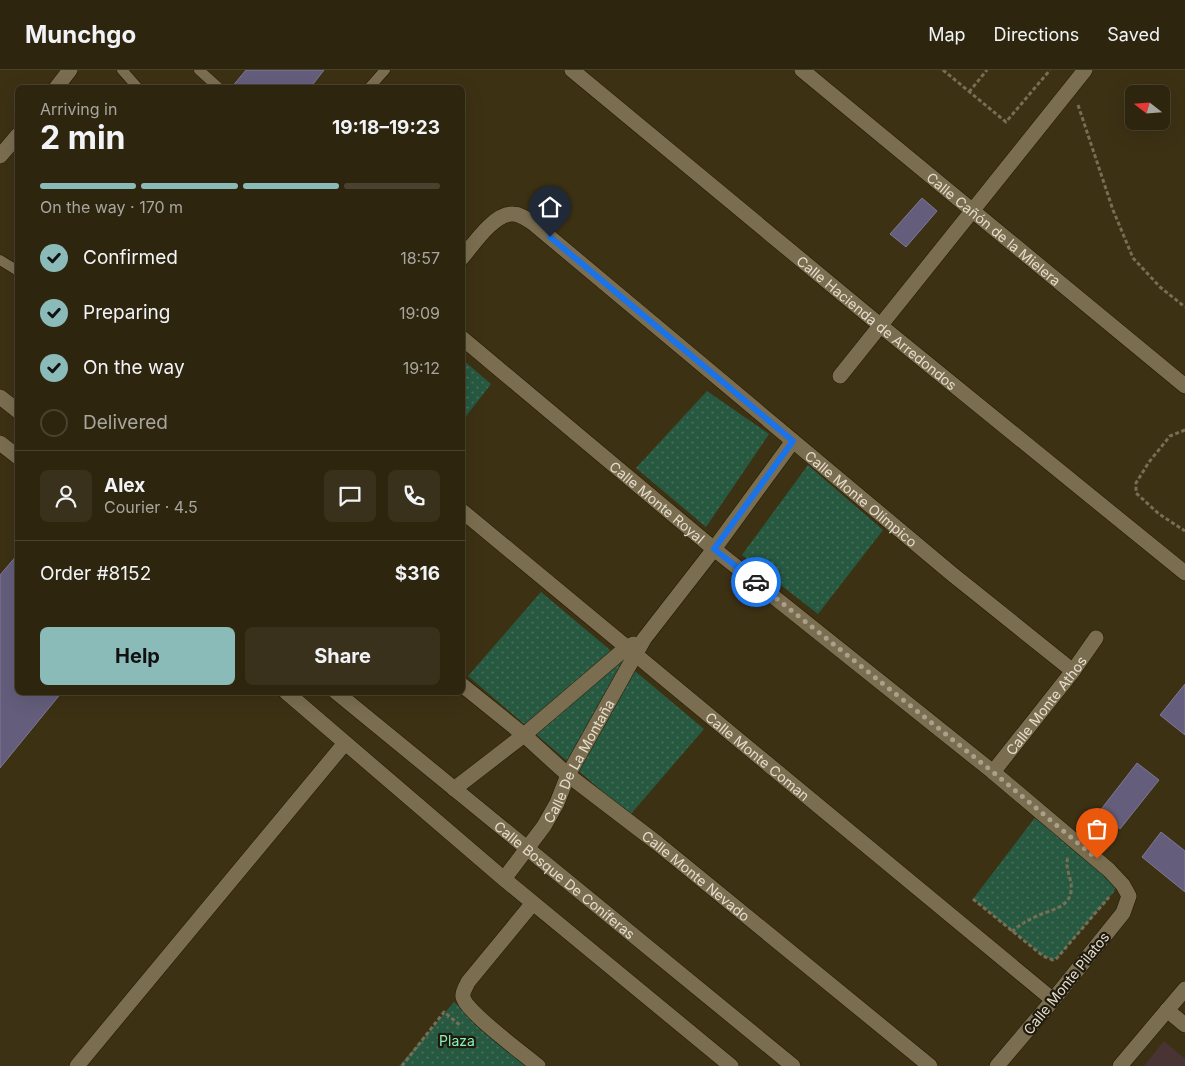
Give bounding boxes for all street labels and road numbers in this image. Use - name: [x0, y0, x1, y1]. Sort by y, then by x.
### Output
- street label: Calle Cañón de la Mielera: [924, 168, 1065, 289]
- street label: Calle Hacienda de Arredondos: [794, 252, 961, 393]
- street label: Calle Monte Olímpico: [802, 446, 921, 550]
- street label: Calle Monte Royal: [606, 457, 709, 546]
- street label: Calle Monte Athos: [1002, 652, 1089, 758]
- street label: Calle De La Montaña: [539, 696, 617, 826]
- street label: Calle Monte Coman: [702, 708, 813, 804]
- street label: Calle Bosque De Coníferas: [491, 817, 639, 942]
- street label: Calle Monte Nevado: [639, 826, 754, 924]
- street label: Calle Monte Pilatos: [1020, 928, 1112, 1038]

